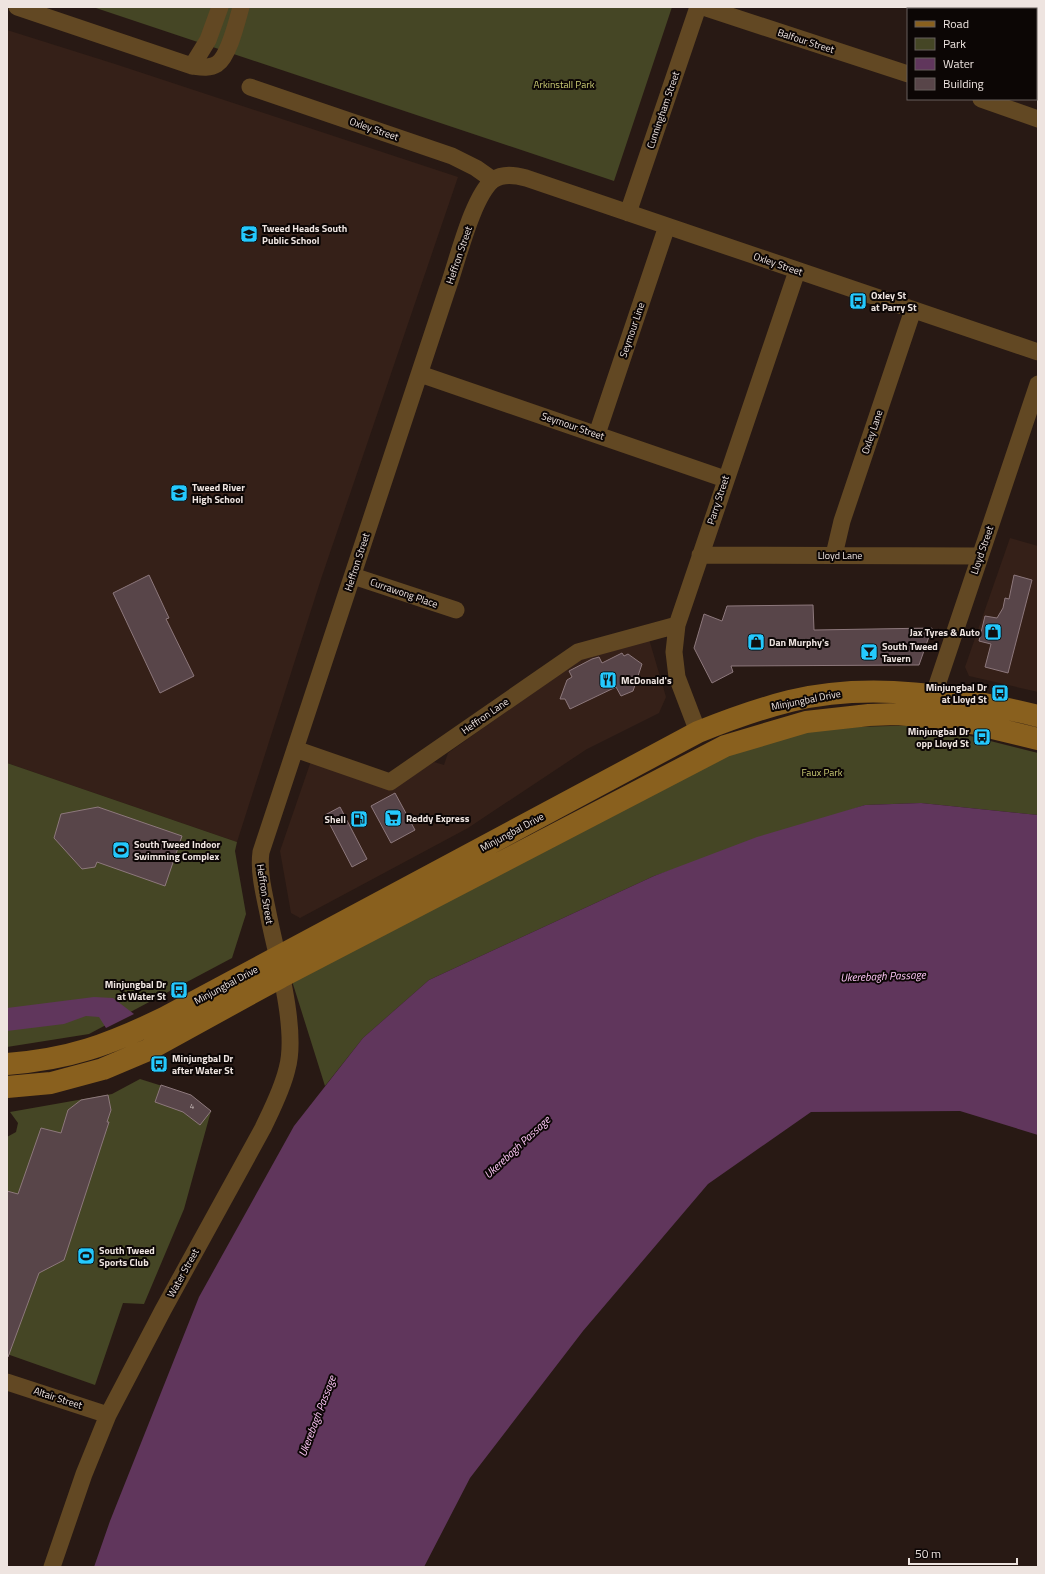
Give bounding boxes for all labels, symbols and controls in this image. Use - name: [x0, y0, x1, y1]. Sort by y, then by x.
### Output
- legend: [907, 8, 1037, 100]
- text: Road: [943, 14, 969, 33]
- street label: Balfour Street: [776, 25, 837, 57]
- text: Park: [943, 34, 966, 53]
- text: Water: [943, 54, 974, 73]
- street label: Cunningham Street: [643, 69, 683, 151]
- text: Building: [943, 74, 984, 93]
- park label: Arkinstall Park: [534, 77, 595, 92]
- street label: Oxley Street: [347, 114, 401, 145]
- place label: Tweed Heads South Public School: [262, 221, 347, 248]
- school or university icon: Tweed Heads South Public School: [239, 224, 259, 244]
- street label: Heffron Street: [442, 224, 476, 286]
- street label: Oxley Street: [751, 249, 805, 280]
- place label: Oxley St at Parry St: [871, 288, 917, 315]
- bus stop icon: Oxley St at Parry St: [848, 291, 868, 311]
- street label: Seymour Line: [616, 301, 648, 359]
- street label: Seymour Street: [540, 408, 607, 444]
- street label: Oxley Lane: [857, 408, 887, 456]
- street label: Parry Street: [703, 473, 733, 526]
- place label: Tweed River High School: [192, 480, 245, 507]
- school or university icon: Tweed River High School: [169, 483, 189, 503]
- street label: Lloyd Street: [967, 523, 997, 576]
- street label: Heffron Street: [341, 531, 374, 593]
- street label: Lloyd Lane: [818, 548, 862, 563]
- street label: Currawong Place: [368, 574, 440, 612]
- shop icon: Jax Tyres & Auto: [983, 622, 1003, 642]
- place label: Jax Tyres & Auto: [910, 625, 980, 640]
- shop icon: Dan Murphy's: [746, 632, 766, 652]
- place label: Dan Murphy's: [769, 635, 829, 650]
- place label: South Tweed Tavern: [882, 639, 938, 666]
- bar icon: South Tweed Tavern: [859, 642, 879, 662]
- restaurant icon: McDonald's: [598, 670, 618, 690]
- place label: McDonald's: [621, 673, 672, 688]
- place label: Minjungbal Dr at Lloyd St: [926, 680, 987, 707]
- bus stop icon: Minjungbal Dr at Lloyd St: [990, 683, 1010, 703]
- street label: Minjungbal Drive: [770, 686, 842, 714]
- street label: Heffron Lane: [458, 694, 512, 738]
- place label: Minjungbal Dr opp Lloyd St: [908, 724, 969, 751]
- bus stop icon: Minjungbal Dr opp Lloyd St: [972, 727, 992, 747]
- park label: Faux Park: [801, 765, 843, 780]
- supermarket icon: Reddy Express: [383, 808, 403, 828]
- fuel station icon: Shell: [349, 809, 369, 829]
- street label: Minjungbal Drive: [477, 809, 547, 855]
- place label: Reddy Express: [406, 811, 470, 826]
- place label: Shell: [325, 812, 346, 827]
- place label: South Tweed Indoor Swimming Complex: [134, 837, 221, 864]
- sports icon: South Tweed Indoor Swimming Complex: [111, 840, 131, 860]
- street label: Heffron Street: [253, 863, 277, 925]
- street label: Minjungbal Drive: [191, 962, 261, 1008]
- water label: Ukerebagh Passage: [840, 966, 927, 985]
- place label: Minjungbal Dr at Water St: [105, 977, 166, 1004]
- bus stop icon: Minjungbal Dr at Water St: [169, 980, 189, 1000]
- place label: Minjungbal Dr after Water St: [172, 1051, 234, 1078]
- bus stop icon: Minjungbal Dr after Water St: [149, 1054, 169, 1074]
- house number: 4: [190, 1100, 195, 1112]
- water label: Ukerebagh Passage: [480, 1111, 554, 1182]
- place label: South Tweed Sports Club: [99, 1243, 155, 1270]
- street label: Water Street: [163, 1245, 203, 1300]
- sports icon: South Tweed Sports Club: [76, 1246, 96, 1266]
- water label: Ukerebagh Passage: [294, 1372, 340, 1459]
- street label: Altair Street: [32, 1383, 85, 1413]
- scale bar: [909, 1540, 1017, 1566]
- text: 50 m: [915, 1544, 941, 1563]

